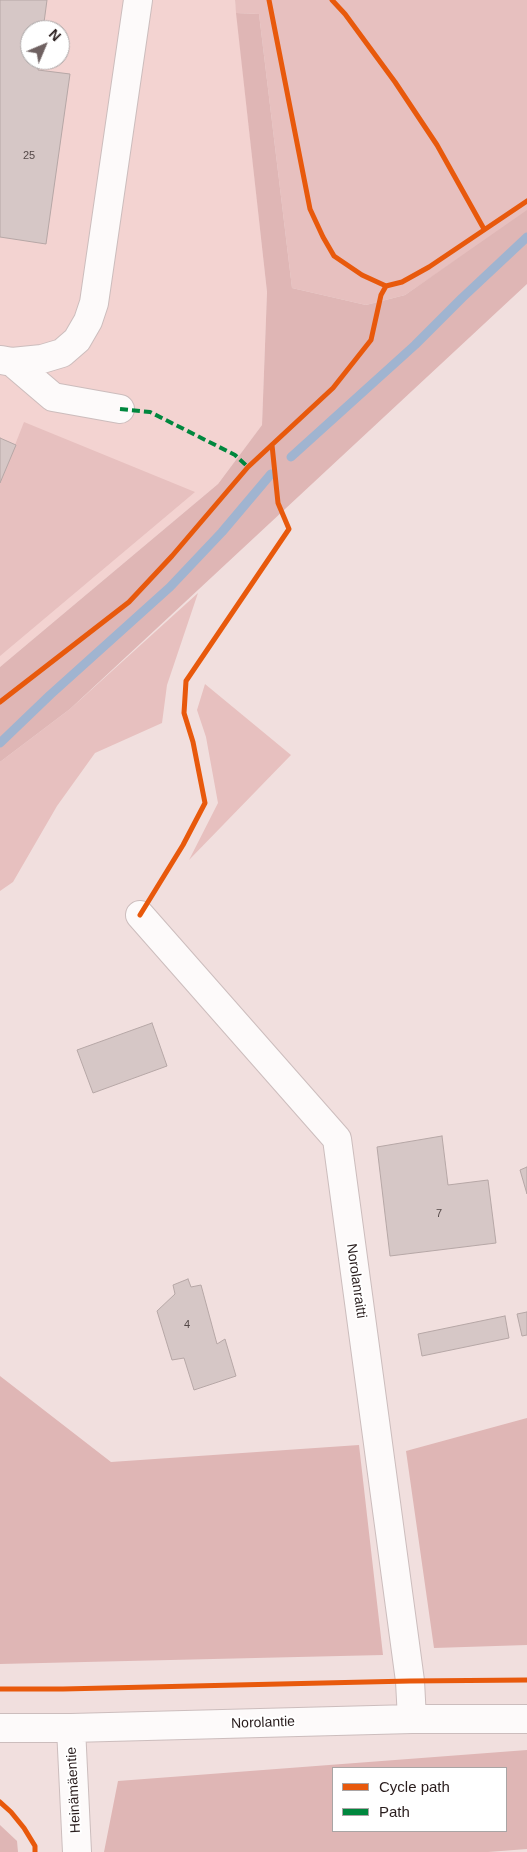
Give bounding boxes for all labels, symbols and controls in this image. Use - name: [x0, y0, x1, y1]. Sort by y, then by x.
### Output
- north arrow: [20, 20, 70, 70]
- text: N: [46, 26, 64, 44]
- house number: 25: [23, 149, 35, 163]
- house number: 7: [436, 1207, 442, 1221]
- street label: Norolanraitti: [342, 1242, 370, 1320]
- house number: 4: [184, 1318, 190, 1332]
- street label: Norolantie: [231, 1713, 295, 1733]
- street label: Heinämäentie: [63, 1746, 85, 1834]
- legend: [332, 1767, 507, 1832]
- text: Cycle path: [379, 1778, 450, 1795]
- text: Path: [379, 1803, 410, 1820]

